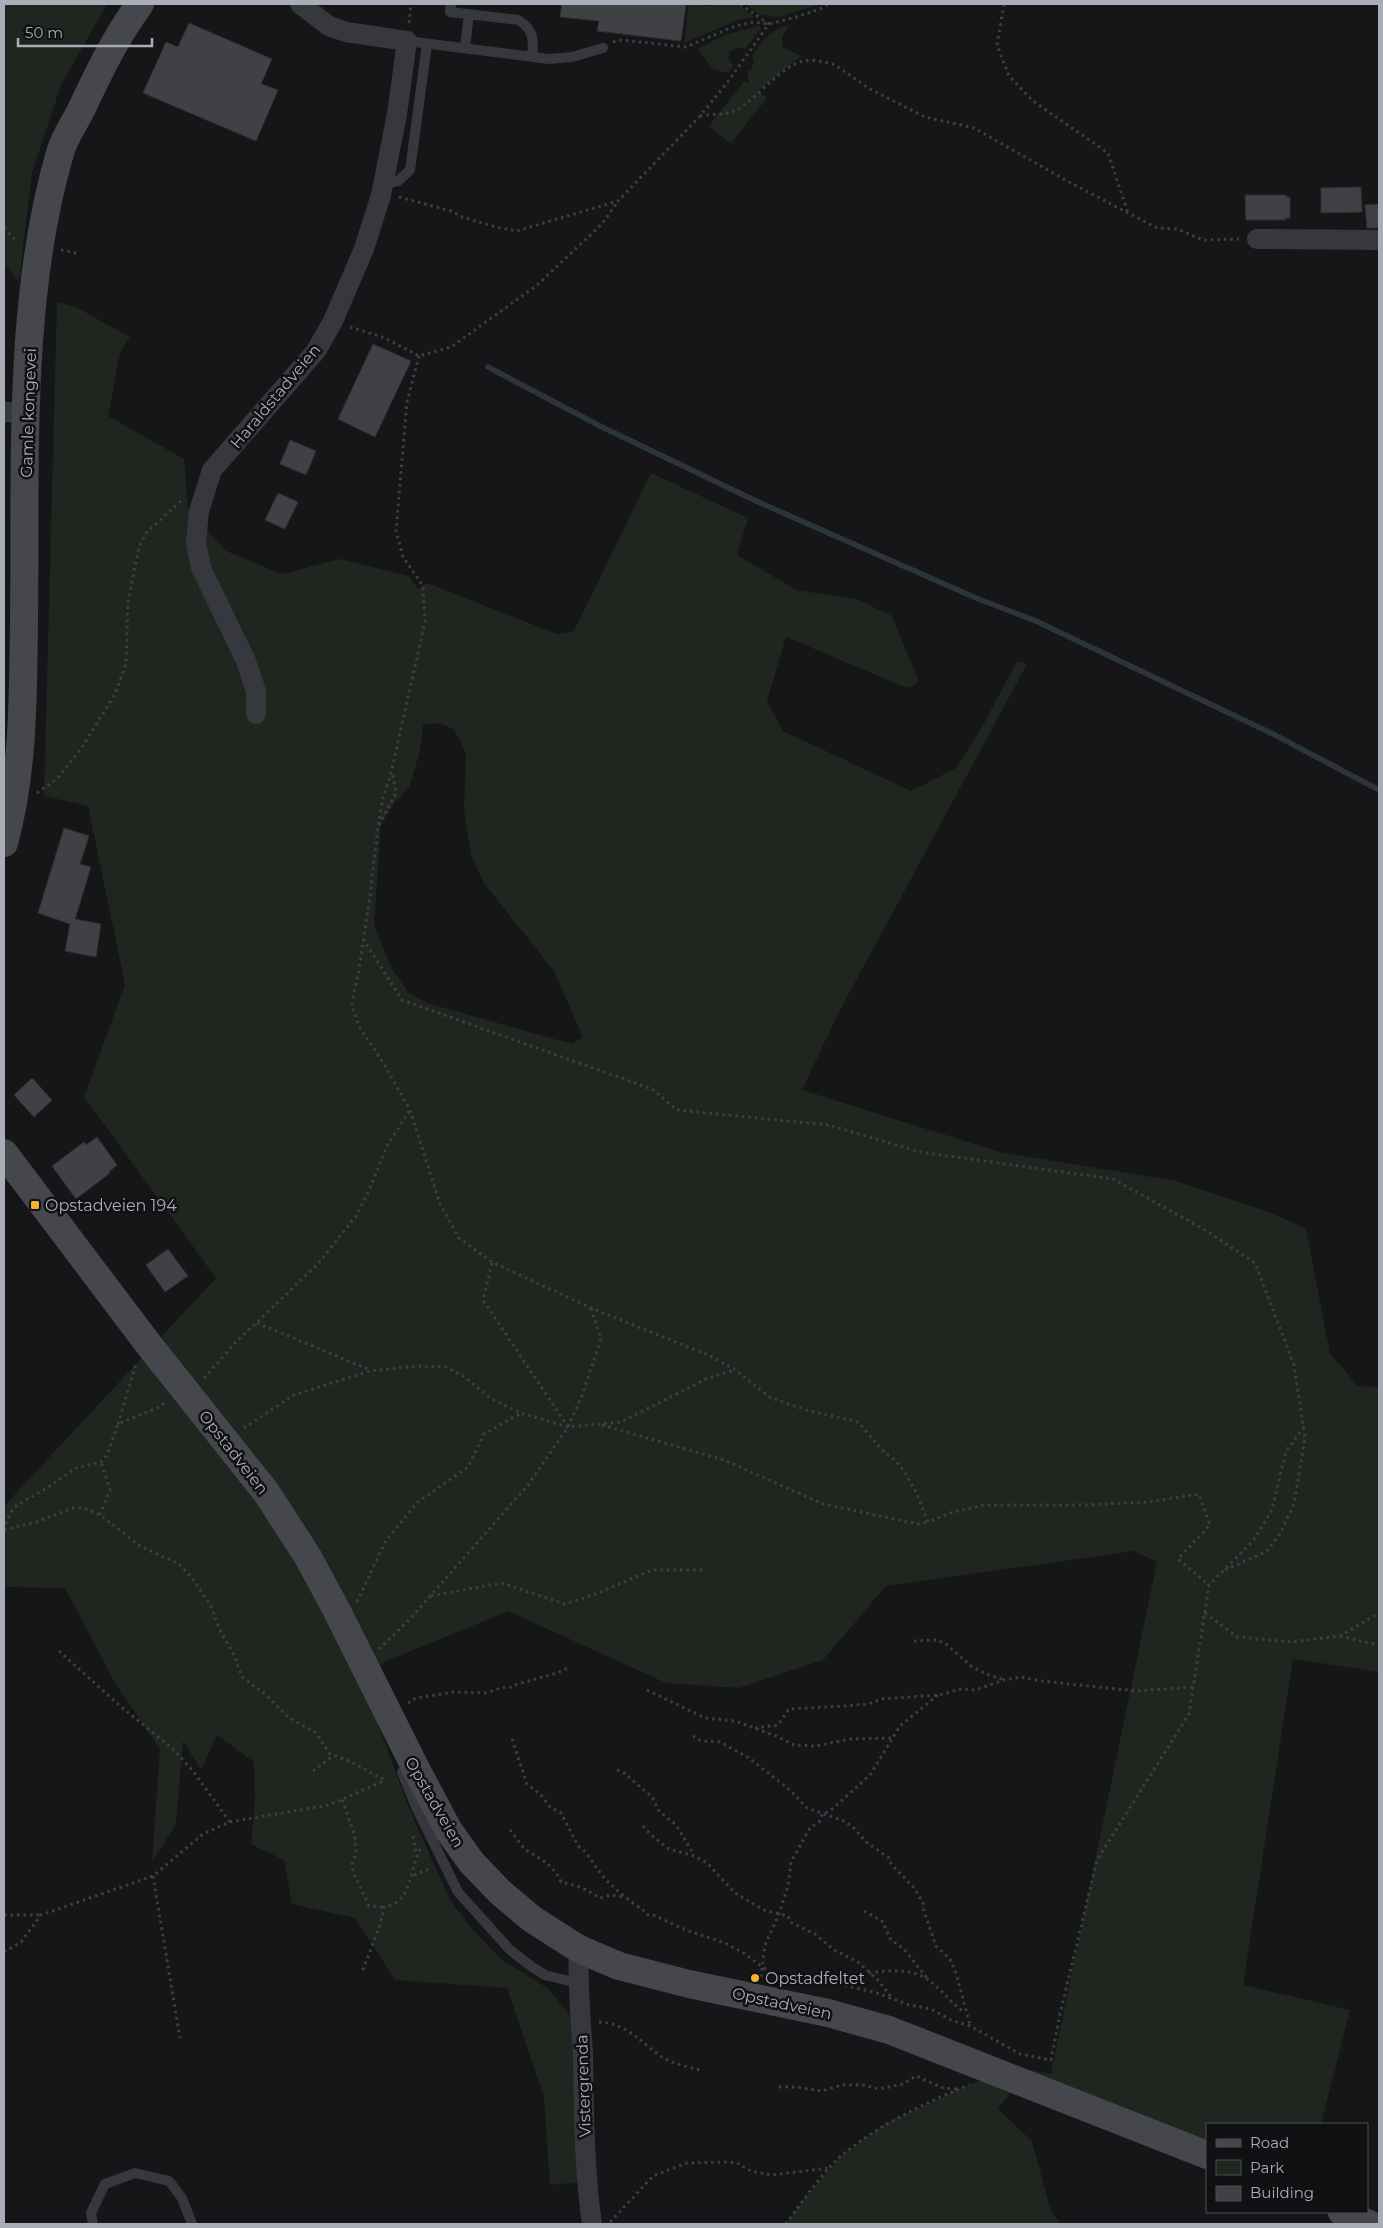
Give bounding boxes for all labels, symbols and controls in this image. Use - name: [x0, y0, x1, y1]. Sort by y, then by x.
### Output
- scale bar: [18, 15, 151, 47]
- text: 50 m: [25, 23, 63, 42]
- street label: Haraldstadveien: [226, 340, 324, 452]
- street label: Gamle kongevei: [17, 348, 40, 478]
- place label: Opstadveien 194: [45, 1196, 177, 1215]
- marker: Opstadveien 194: [29, 1199, 41, 1211]
- street label: Opstadveien: [195, 1406, 272, 1498]
- street label: Opstadveien: [401, 1754, 468, 1851]
- place label: Opstadfeltet: [765, 1969, 866, 1988]
- marker: Opstadfeltet: [749, 1972, 761, 1984]
- street label: Opstadveien: [730, 1984, 833, 2023]
- street label: Vistergrenda: [572, 2034, 595, 2138]
- legend: [1206, 2123, 1368, 2213]
- text: Road: [1250, 2133, 1289, 2152]
- text: Park: [1250, 2158, 1284, 2177]
- text: Building: [1250, 2183, 1314, 2202]

